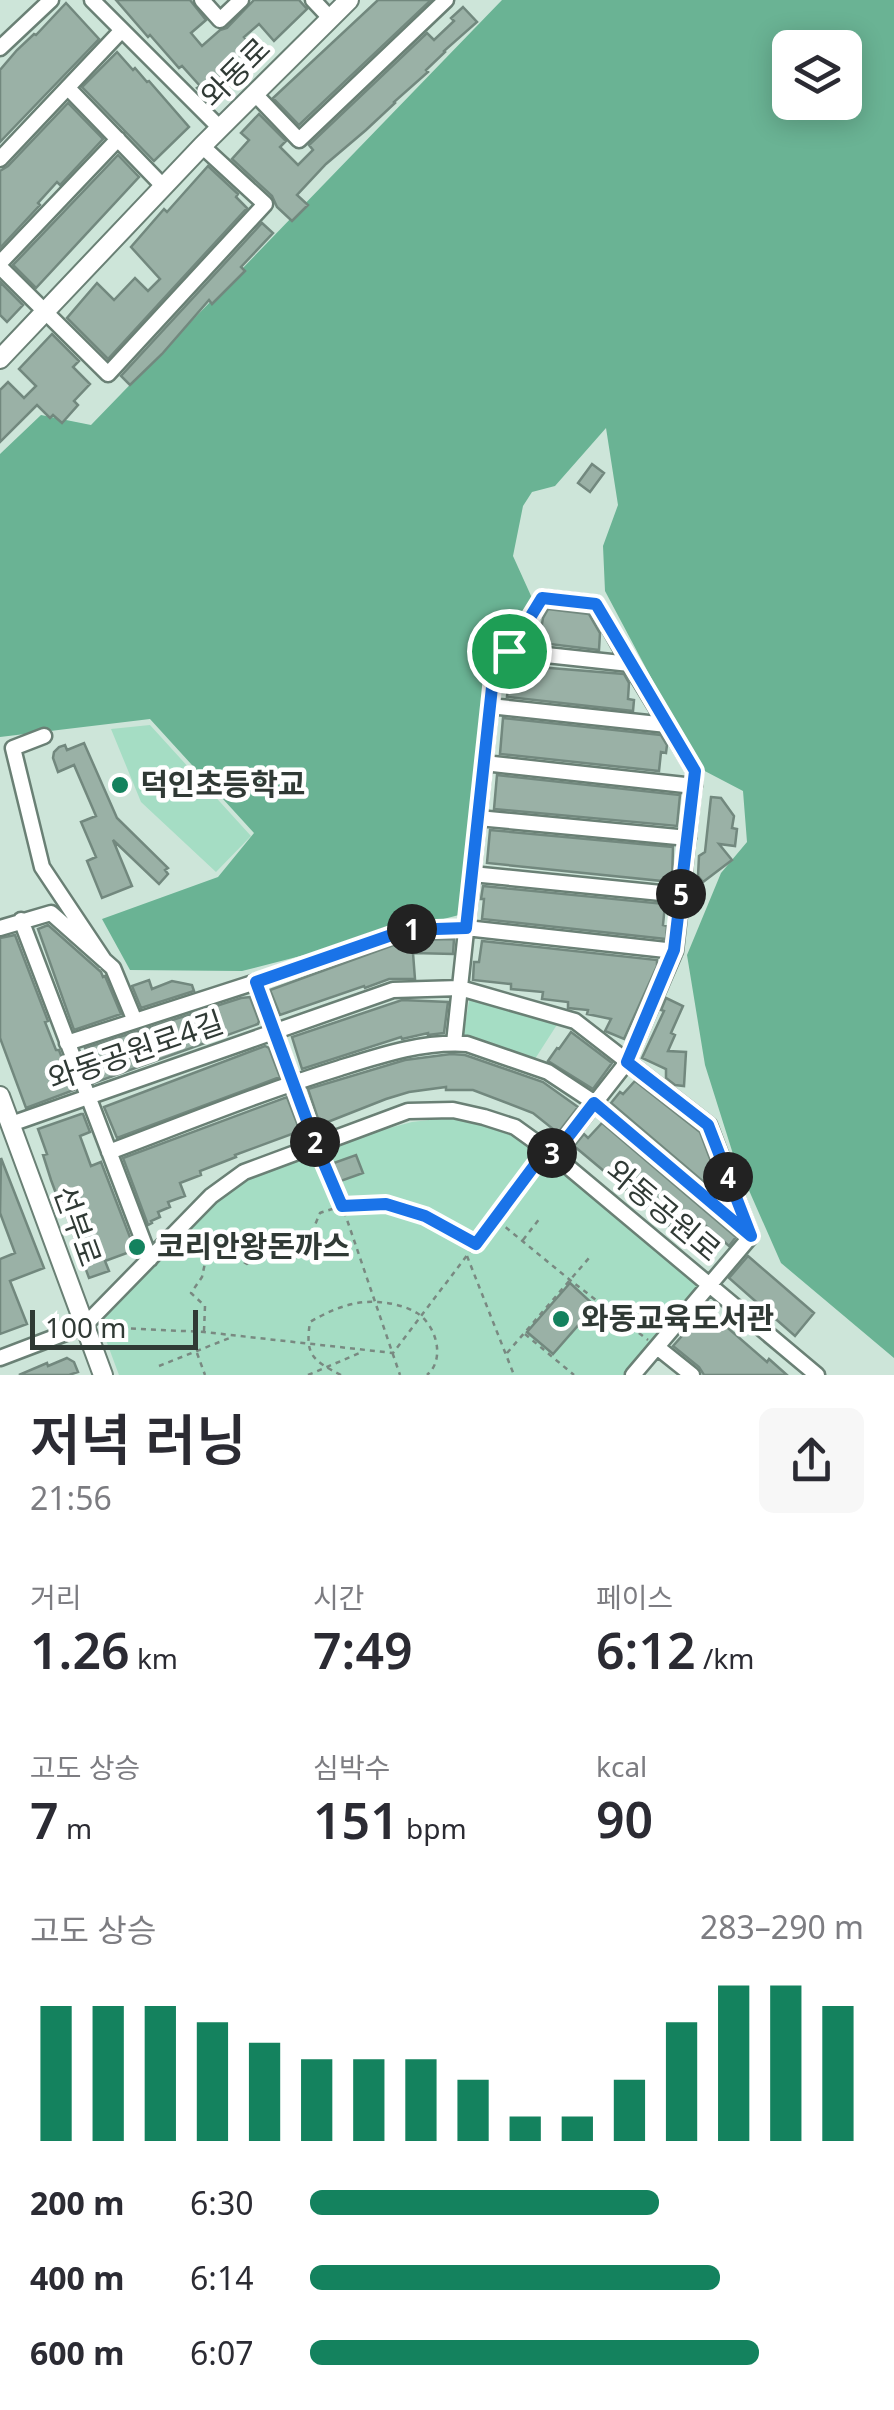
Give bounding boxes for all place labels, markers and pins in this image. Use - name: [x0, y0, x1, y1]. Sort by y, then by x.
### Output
- pin: [467, 609, 552, 694]
- place label: 덕인초등학교: [140, 763, 306, 804]
- marker: 덕인초등학교: [109, 774, 131, 796]
- pin: 5: [656, 869, 706, 919]
- pin: 1: [387, 904, 437, 954]
- pin: 2: [290, 1117, 340, 1167]
- pin: 3: [527, 1128, 577, 1178]
- pin: 4: [703, 1152, 753, 1202]
- place label: 코리안왕돈까스: [157, 1225, 350, 1266]
- marker: 코리안왕돈까스: [126, 1236, 148, 1258]
- place label: 와동교육도서관: [581, 1297, 774, 1338]
- marker: 와동교육도서관: [550, 1308, 572, 1330]

